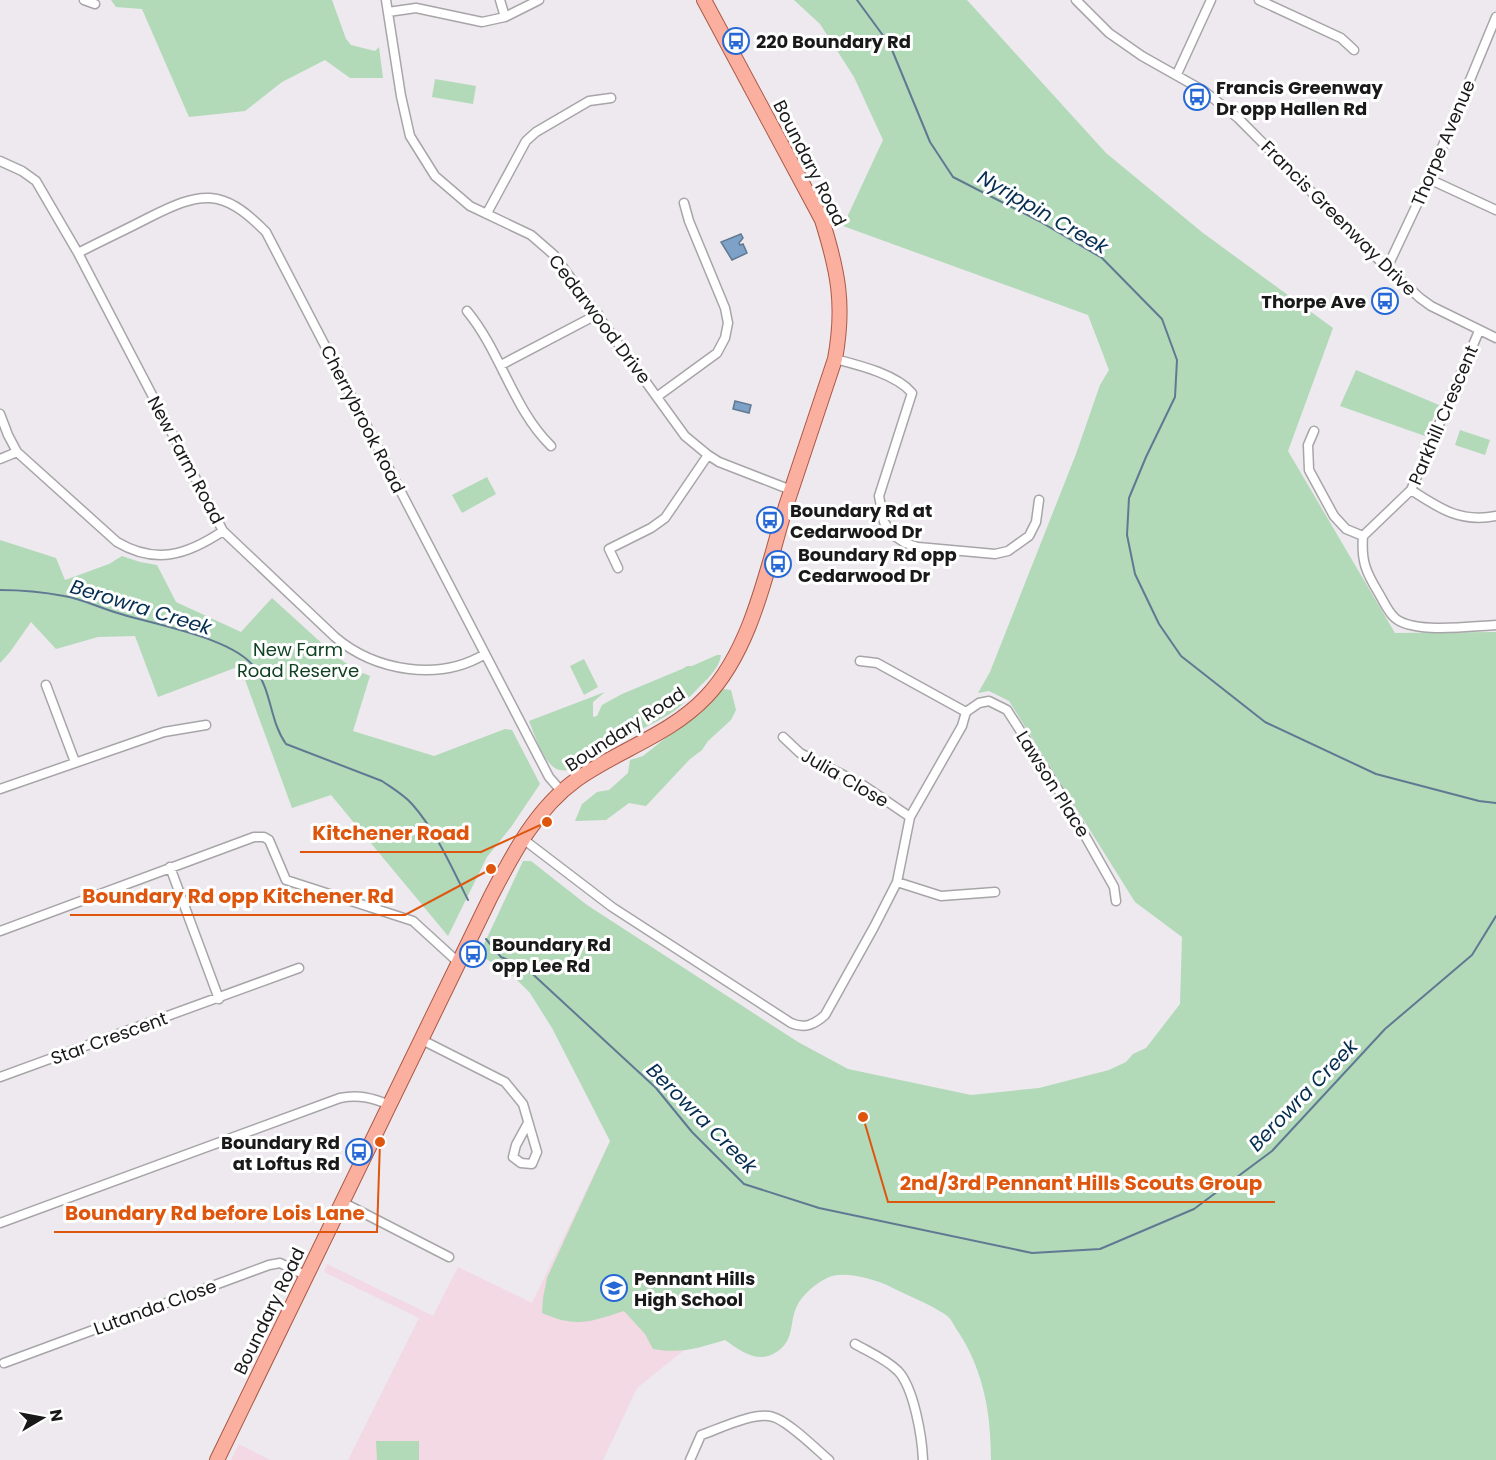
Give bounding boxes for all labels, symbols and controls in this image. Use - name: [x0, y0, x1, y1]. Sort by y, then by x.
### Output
- bus stop icon: 220 Boundary Rd: [721, 26, 751, 56]
- place label: 220 Boundary Rd: [756, 29, 911, 54]
- place label: Francis Greenway Dr opp Hallen Rd: [1216, 75, 1384, 121]
- street label: Thorpe Avenue: [1405, 76, 1481, 210]
- bus stop icon: Francis Greenway Dr opp Hallen Rd: [1182, 82, 1212, 112]
- street label: Boundary Road: [767, 96, 853, 230]
- street label: Francis Greenway Drive: [1256, 135, 1422, 301]
- water label: Nyrippin Creek: [973, 163, 1115, 262]
- street label: Cedarwood Drive: [543, 249, 657, 389]
- bus stop icon: Thorpe Ave: [1370, 286, 1400, 316]
- place label: Thorpe Ave: [1261, 289, 1366, 314]
- street label: Cherrybrook Road: [315, 341, 411, 497]
- street label: Parkhill Crescent: [1402, 341, 1484, 489]
- street label: New Farm Road: [142, 392, 230, 528]
- place label: Boundary Rd at Cedarwood Dr: [790, 498, 932, 544]
- bus stop icon: Boundary Rd at Cedarwood Dr: [755, 505, 785, 535]
- place label: Boundary Rd opp Cedarwood Dr: [798, 542, 957, 588]
- bus stop icon: Boundary Rd opp Cedarwood Dr: [763, 549, 793, 579]
- water label: Berowra Creek: [67, 572, 217, 642]
- park label: New Farm Road Reserve: [237, 637, 359, 683]
- street label: Boundary Road: [560, 681, 690, 777]
- street label: Lawson Place: [1010, 726, 1096, 842]
- street label: Julia Close: [797, 743, 893, 813]
- callout: Kitchener Road: [300, 814, 481, 852]
- text: Kitchener Road: [312, 819, 470, 847]
- callout: Boundary Rd opp Kitchener Rd: [70, 877, 405, 915]
- text: Boundary Rd opp Kitchener Rd: [82, 882, 394, 910]
- place label: Boundary Rd opp Lee Rd: [492, 932, 611, 978]
- bus stop icon: Boundary Rd opp Lee Rd: [458, 939, 488, 969]
- street label: Star Crescent: [47, 1005, 171, 1071]
- water label: Berowra Creek: [1242, 1031, 1365, 1157]
- water label: Berowra Creek: [640, 1056, 765, 1181]
- place label: Boundary Rd at Loftus Rd: [221, 1130, 340, 1176]
- bus stop icon: Boundary Rd at Loftus Rd: [344, 1137, 374, 1167]
- callout: 2nd/3rd Pennant Hills Scouts Group: [888, 1164, 1275, 1202]
- text: 2nd/3rd Pennant Hills Scouts Group: [900, 1169, 1263, 1197]
- callout: Boundary Rd before Lois Lane: [54, 1194, 377, 1232]
- text: Boundary Rd before Lois Lane: [65, 1199, 365, 1227]
- street label: Boundary Road: [227, 1243, 311, 1379]
- place label: Pennant Hills High School: [634, 1266, 755, 1312]
- street label: Lutanda Close: [90, 1273, 220, 1341]
- school or university icon: Pennant Hills High School: [599, 1273, 629, 1303]
- north arrow: [12, 1388, 72, 1448]
- text: N: [44, 1408, 69, 1423]

